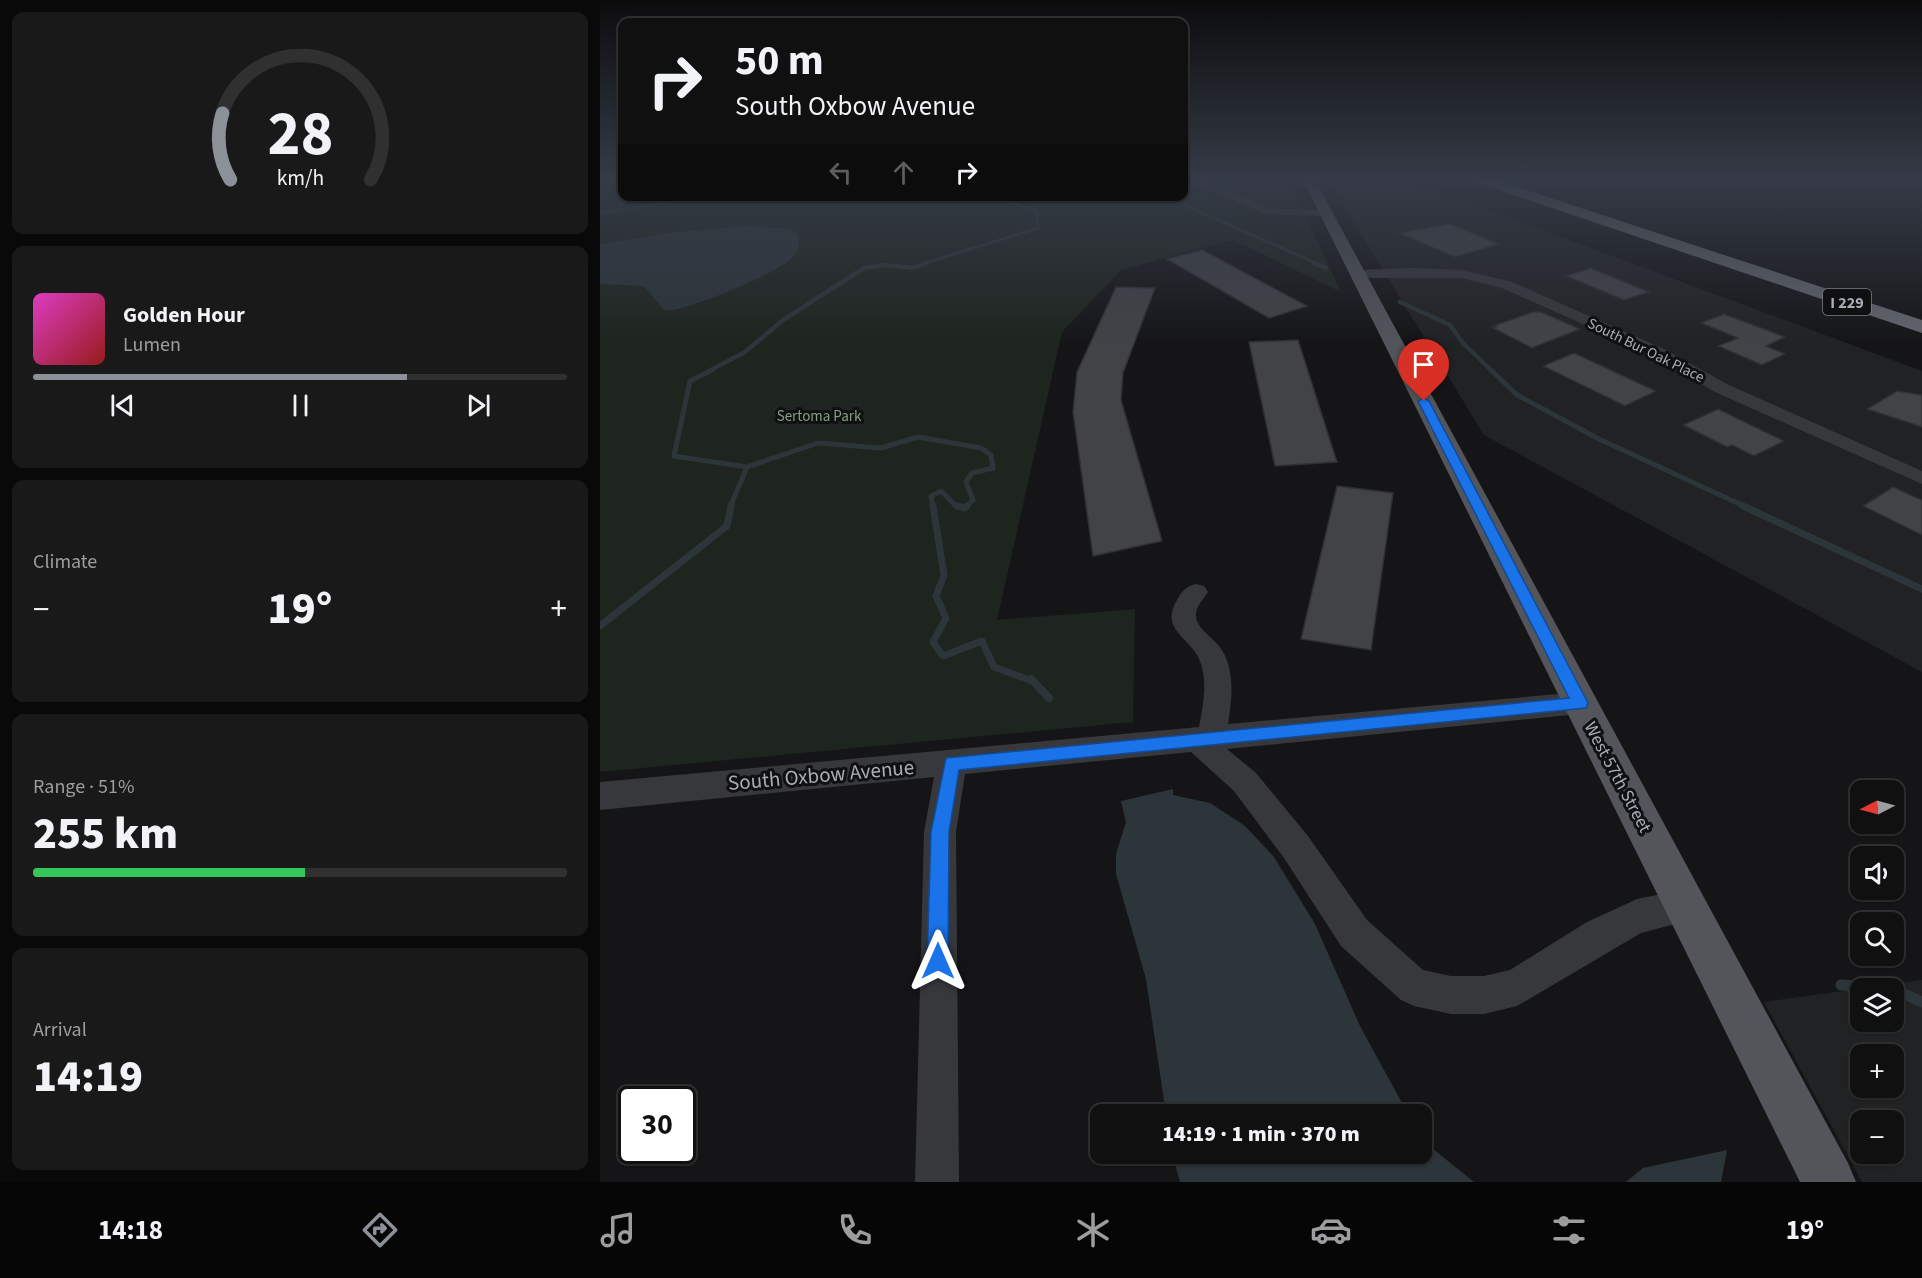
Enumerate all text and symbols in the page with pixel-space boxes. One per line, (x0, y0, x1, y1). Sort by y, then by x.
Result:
text: 50 m (735, 31, 824, 91)
icon: right (636, 42, 714, 120)
text: South Oxbow Avenue (735, 87, 975, 126)
text: 28 (267, 90, 333, 179)
icon: left (824, 156, 857, 189)
icon: ahead (887, 156, 920, 189)
icon: right (950, 156, 983, 189)
text: km/h (276, 163, 324, 194)
road number: I 229 (1823, 289, 1871, 315)
text: Golden Hour (123, 299, 245, 331)
street label: South Bur Oak Place (1584, 313, 1708, 388)
text: Lumen (123, 331, 181, 359)
pin (1398, 339, 1449, 401)
icon: arrive (1407, 348, 1440, 381)
icon: previous (106, 389, 139, 422)
icon: pause (284, 389, 317, 422)
icon: next (462, 389, 495, 422)
park label: Sertoma Park (777, 406, 862, 427)
text: Climate (33, 548, 97, 576)
text: 19° (268, 577, 332, 641)
text: − (33, 586, 49, 633)
text: + (551, 586, 567, 633)
street label: West 57th Street (1578, 717, 1657, 837)
street label: South Oxbow Avenue (727, 752, 915, 798)
text: Range · 51% (33, 773, 134, 801)
north arrow (1850, 780, 1904, 834)
map controls (1850, 780, 1904, 1164)
text: 255 km (33, 802, 178, 866)
button: sound (1850, 846, 1904, 900)
button: search (1850, 912, 1904, 966)
position arrow (906, 929, 970, 993)
button: layers (1850, 978, 1904, 1032)
text: Arrival (33, 1016, 87, 1044)
button: + (1850, 1044, 1904, 1098)
text: 14:19 (33, 1045, 143, 1109)
speed limit sign: 30 (618, 1086, 696, 1164)
button: − (1850, 1110, 1904, 1164)
text: 14:19 · 1 min · 370 m (1162, 1118, 1360, 1150)
icon: directions (359, 1209, 401, 1251)
icon: music (597, 1209, 639, 1251)
icon: phone (834, 1209, 876, 1251)
icon: climate (1072, 1209, 1114, 1251)
icon: car (1310, 1209, 1352, 1251)
icon: filters (1548, 1209, 1590, 1251)
text: 14:18 (98, 1211, 163, 1250)
text: 19° (1786, 1211, 1824, 1250)

